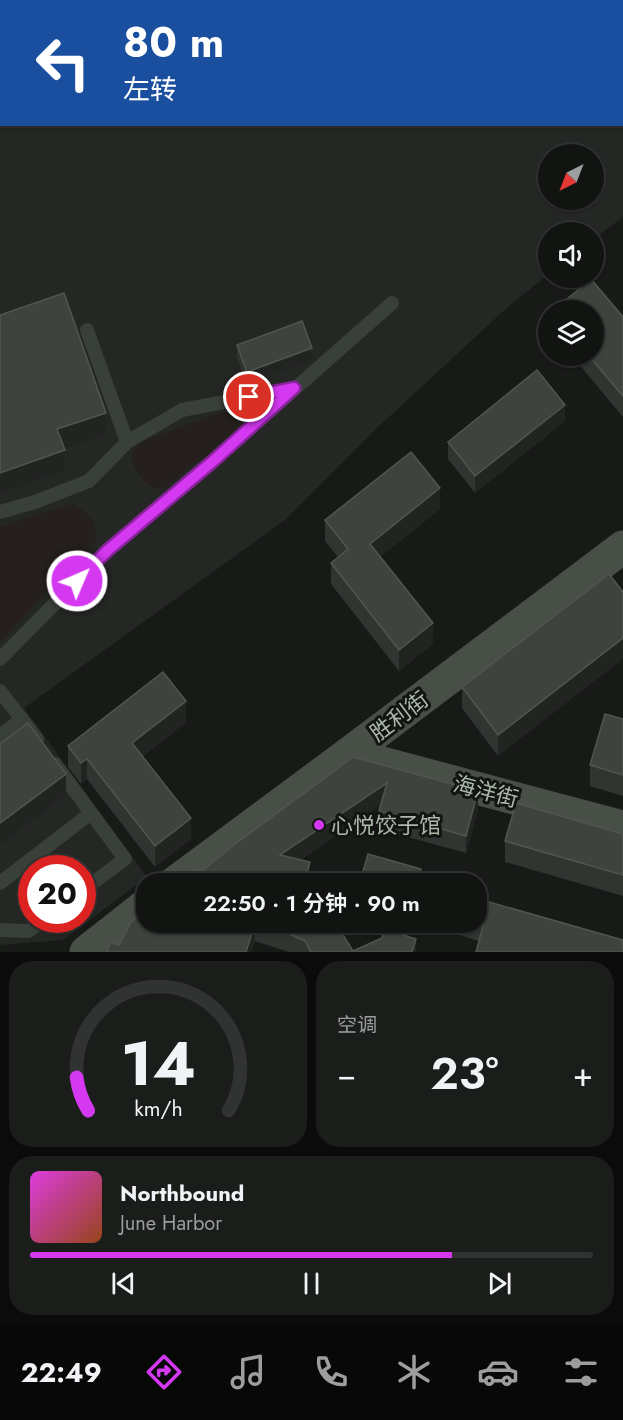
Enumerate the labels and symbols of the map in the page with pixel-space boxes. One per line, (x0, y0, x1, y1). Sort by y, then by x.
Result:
north arrow (538, 144, 604, 210)
pin (223, 371, 274, 422)
position arrow (45, 549, 109, 613)
street label: 胜利街 (363, 683, 435, 749)
street label: 海洋街 (450, 767, 522, 815)
place label: 心悦饺子馆 (331, 809, 441, 841)
marker: 心悦饺子馆 (312, 818, 326, 832)
speed limit sign: 20 (18, 855, 96, 933)

